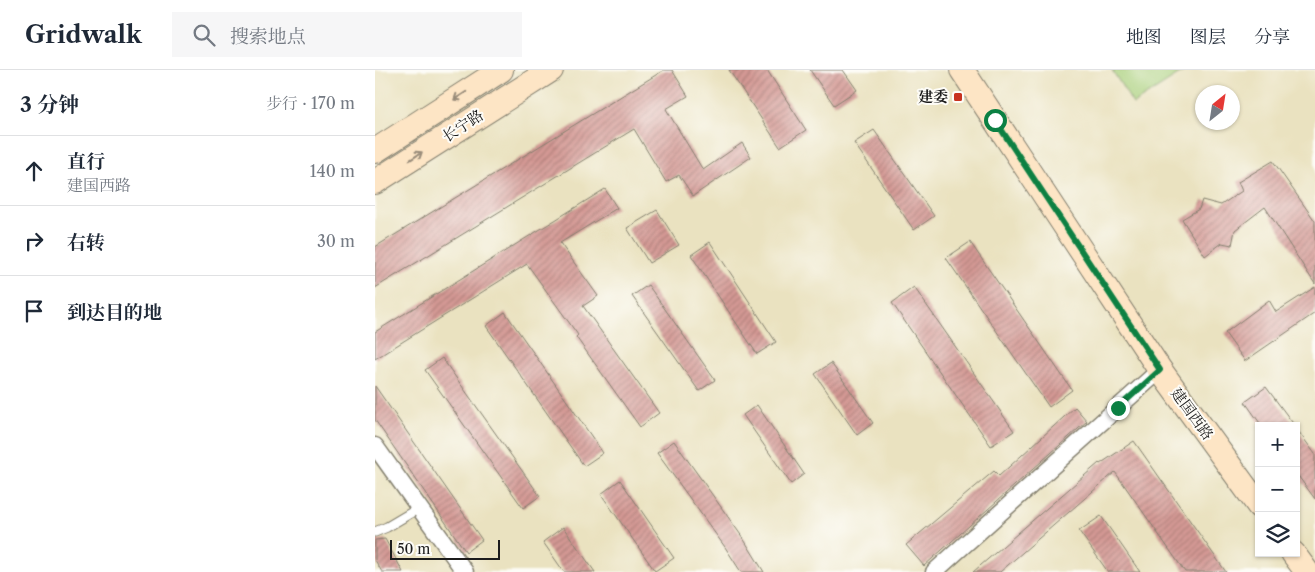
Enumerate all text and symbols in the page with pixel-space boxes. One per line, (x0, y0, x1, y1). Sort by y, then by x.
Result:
search box (172, 12, 522, 57)
text: Gridwalk (25, 20, 142, 49)
icon: search (190, 21, 218, 49)
text: 搜索地点 (230, 25, 306, 48)
text: 地图 (1126, 26, 1162, 48)
text: 图层 (1190, 26, 1226, 48)
text: 分享 (1254, 26, 1290, 48)
north arrow (1195, 85, 1240, 130)
place label: 建委 (918, 87, 948, 106)
marker: 建委 (952, 91, 964, 103)
text: 3 分钟 (20, 92, 79, 117)
one-way arrow (454, 92, 468, 102)
text: 步行 · 170 m (266, 93, 355, 113)
street label: 长宁路 (439, 105, 487, 146)
route start (984, 109, 1007, 132)
text: 直行 (67, 150, 105, 173)
one-way arrow (409, 150, 423, 161)
icon: ahead (20, 157, 48, 185)
text: 140 m (310, 161, 355, 181)
text: 建国西路 (67, 175, 131, 195)
icon: right (20, 227, 48, 255)
text: 右转 (67, 231, 105, 254)
text: 30 m (317, 231, 355, 251)
icon: arrive (20, 297, 48, 325)
text: 到达目的地 (67, 301, 162, 324)
street label: 建国西路 (1167, 384, 1218, 444)
route end (1107, 397, 1130, 420)
map controls (1255, 422, 1300, 557)
button: + (1255, 422, 1300, 467)
button: − (1255, 467, 1300, 512)
button: layers (1255, 512, 1300, 557)
scale bar (390, 537, 500, 560)
text: 50 m (397, 540, 430, 558)

